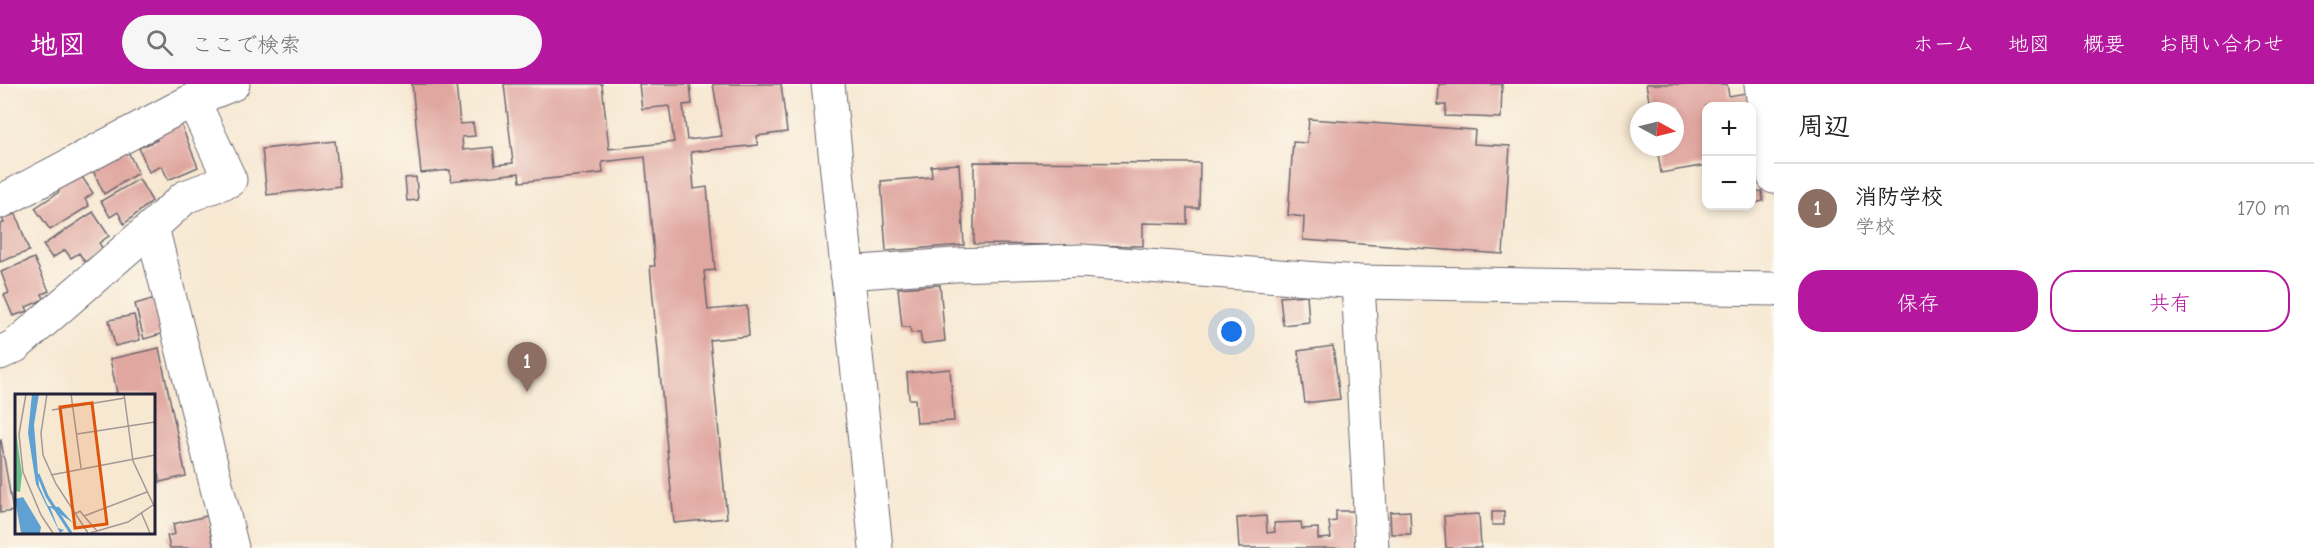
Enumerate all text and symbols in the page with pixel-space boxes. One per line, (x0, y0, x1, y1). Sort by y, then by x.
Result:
search box (122, 15, 542, 69)
icon: search (143, 26, 176, 59)
text: 地図 (30, 29, 86, 61)
text: ここで検索 (191, 32, 301, 58)
text: ホーム (1913, 32, 1975, 56)
text: 地図 (2008, 32, 2050, 56)
text: 概要 (2083, 32, 2125, 56)
text: お問い合わせ (2158, 32, 2284, 56)
north arrow (1630, 102, 1684, 156)
map controls (1702, 102, 1756, 210)
button: + (1702, 102, 1756, 156)
text: 周辺 (1798, 112, 1850, 142)
button: − (1702, 156, 1756, 210)
text: 消防学校 (1855, 184, 1943, 210)
text: 1 (1814, 197, 1821, 220)
text: 170 m (2237, 197, 2290, 220)
text: 学校 (1855, 215, 1895, 238)
button: 保存 (1798, 270, 2038, 332)
button: 共有 (2050, 270, 2290, 332)
your location (1217, 317, 1246, 346)
pin: 1 (508, 342, 546, 392)
inset map (15, 394, 154, 533)

